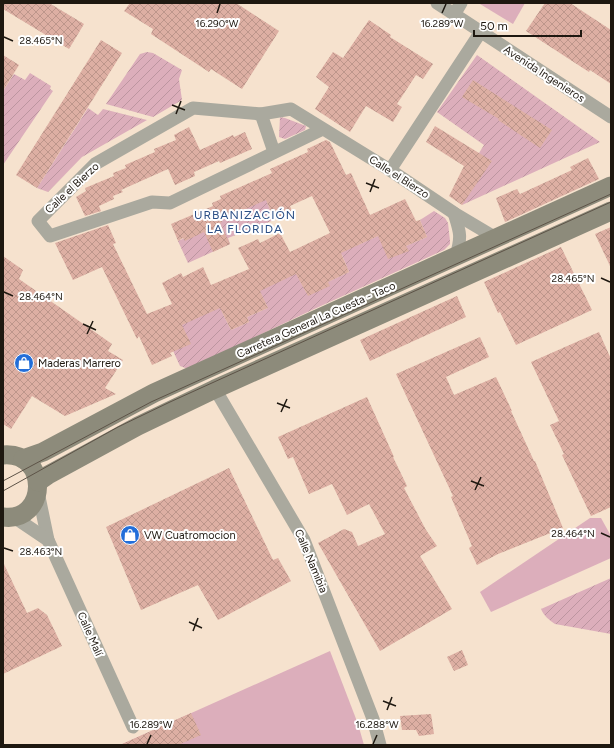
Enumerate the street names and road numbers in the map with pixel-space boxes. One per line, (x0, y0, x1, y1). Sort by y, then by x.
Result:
street label: Avenida Ingenieros (501, 43, 587, 105)
street label: Calle el Bierzo (367, 153, 431, 201)
street label: Calle el Bierzo (42, 160, 102, 216)
street label: Carretera General La Cuesta - Taco (235, 279, 397, 361)
street label: Calle Namibia (292, 527, 330, 595)
street label: Calle Malí (75, 610, 106, 659)

